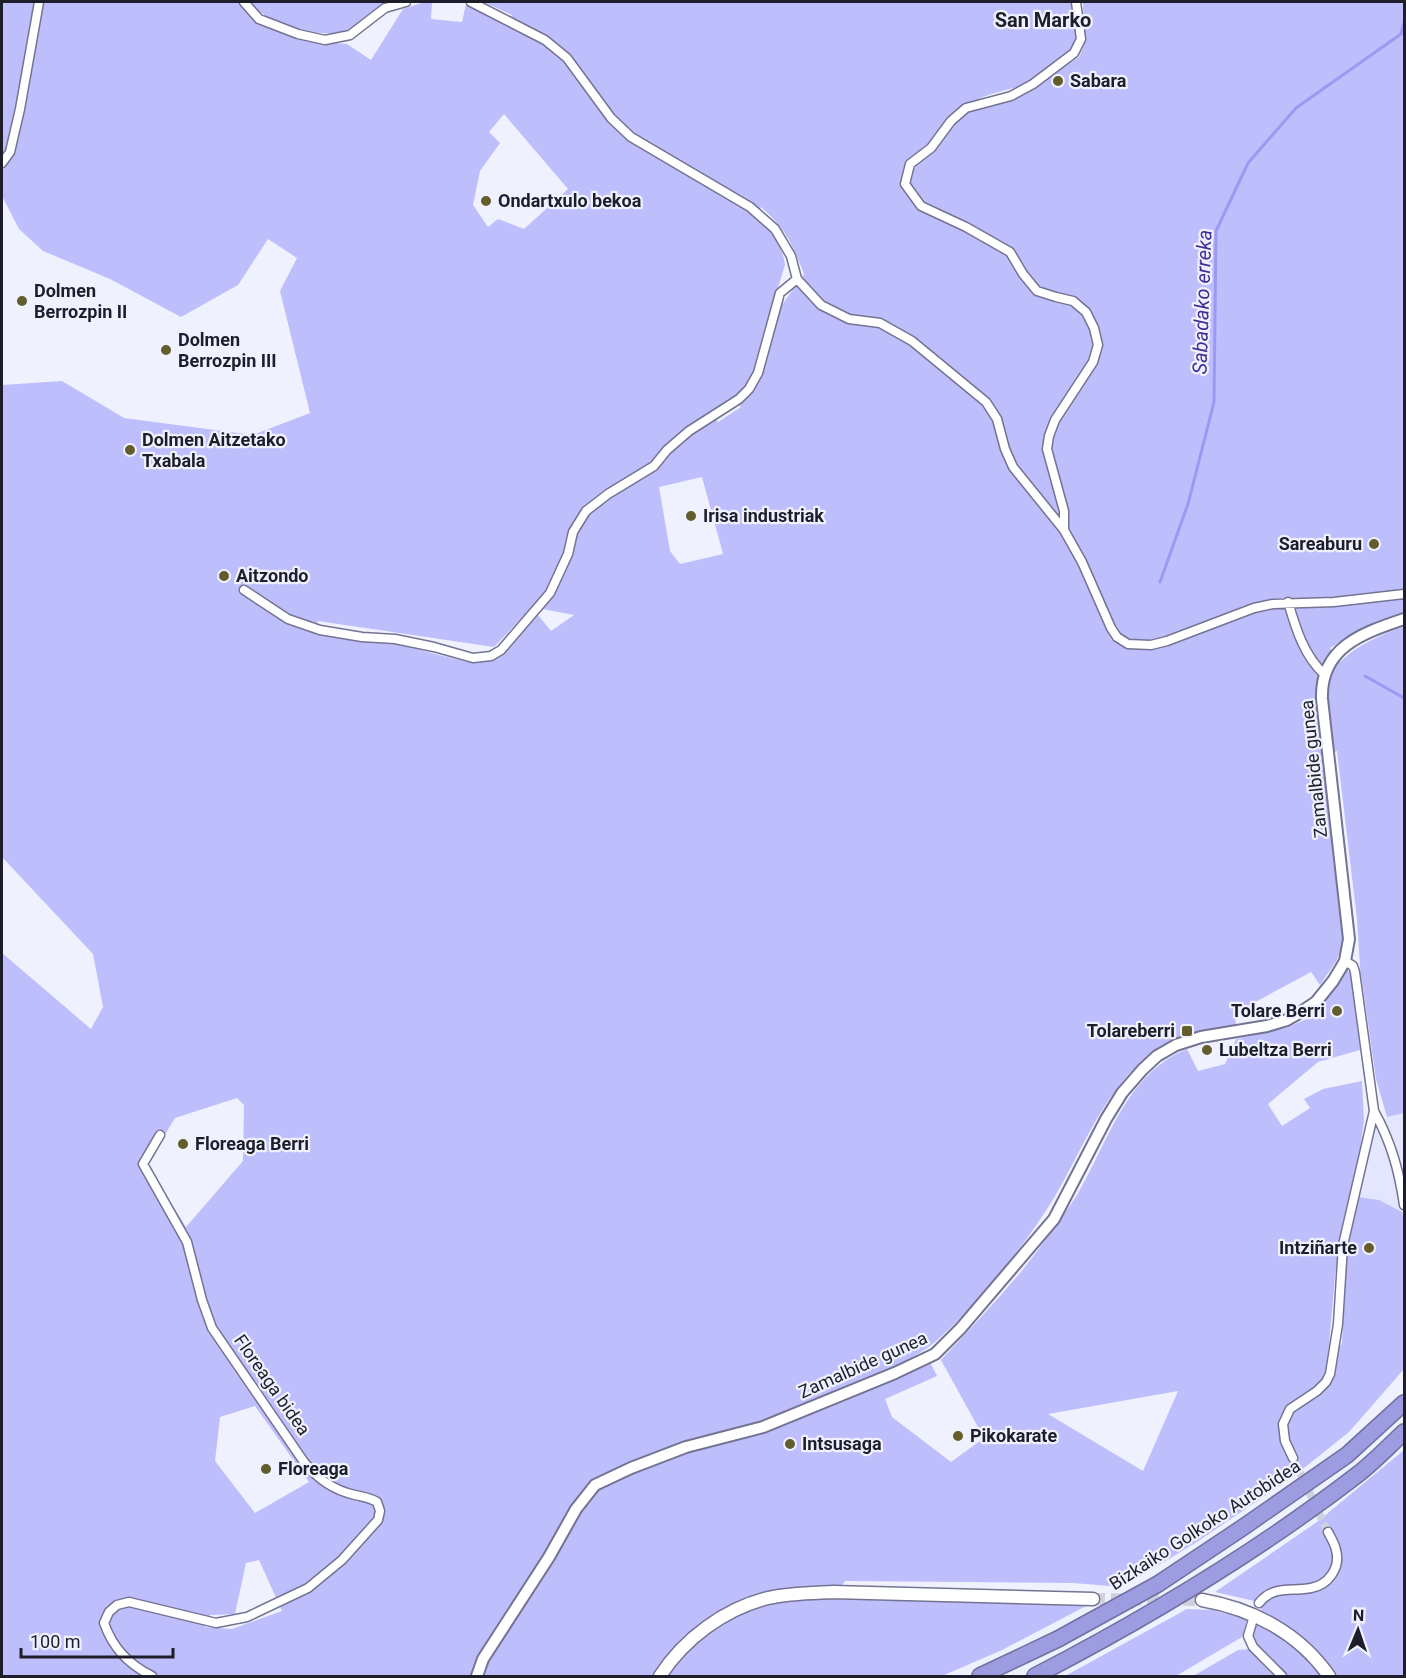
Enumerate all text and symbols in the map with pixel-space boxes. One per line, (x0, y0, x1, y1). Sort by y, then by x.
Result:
district label: San Marko (995, 8, 1091, 32)
place label: Sabara (1070, 70, 1127, 91)
marker: Sabara (1051, 74, 1065, 88)
place label: Ondartxulo bekoa (498, 190, 642, 211)
marker: Ondartxulo bekoa (479, 194, 493, 208)
water label: Sabadako erreka (1187, 229, 1217, 375)
place label: Dolmen Berrozpin II (34, 280, 127, 322)
marker: Dolmen Berrozpin II (15, 294, 29, 308)
place label: Dolmen Berrozpin III (178, 329, 277, 371)
marker: Dolmen Berrozpin III (159, 343, 173, 357)
place label: Dolmen Aitzetako Txabala (142, 429, 286, 471)
marker: Dolmen Aitzetako Txabala (123, 443, 137, 457)
place label: Irisa industriak (703, 505, 824, 526)
marker: Irisa industriak (684, 509, 698, 523)
place label: Sareaburu (1279, 533, 1362, 554)
marker: Sareaburu (1367, 537, 1381, 551)
place label: Aitzondo (236, 565, 309, 586)
marker: Aitzondo (217, 569, 231, 583)
street label: Zamalbide gunea (1296, 699, 1331, 839)
place label: Tolare Berri (1231, 1000, 1325, 1021)
marker: Tolare Berri (1330, 1004, 1344, 1018)
place label: Tolareberri (1087, 1020, 1175, 1041)
marker: Tolareberri (1180, 1024, 1194, 1038)
place label: Lubeltza Berri (1219, 1039, 1332, 1060)
marker: Lubeltza Berri (1200, 1043, 1214, 1057)
place label: Floreaga Berri (195, 1133, 309, 1154)
marker: Floreaga Berri (176, 1137, 190, 1151)
place label: Intziñarte (1279, 1237, 1357, 1258)
marker: Intziñarte (1362, 1241, 1376, 1255)
street label: Zamalbide gunea (795, 1327, 930, 1402)
street label: Floreaga bidea (230, 1330, 315, 1439)
place label: Pikokarate (970, 1425, 1057, 1446)
marker: Pikokarate (951, 1429, 965, 1443)
place label: Intsusaga (802, 1433, 882, 1454)
marker: Intsusaga (783, 1437, 797, 1451)
street label: Bizkaiko Golkoko Autobidea (1105, 1455, 1304, 1594)
place label: Floreaga (278, 1458, 349, 1479)
marker: Floreaga (259, 1462, 273, 1476)
north arrow (1328, 1600, 1388, 1660)
text: N (1353, 1606, 1364, 1625)
scale bar (21, 1621, 172, 1659)
text: 100 m (30, 1631, 81, 1652)

